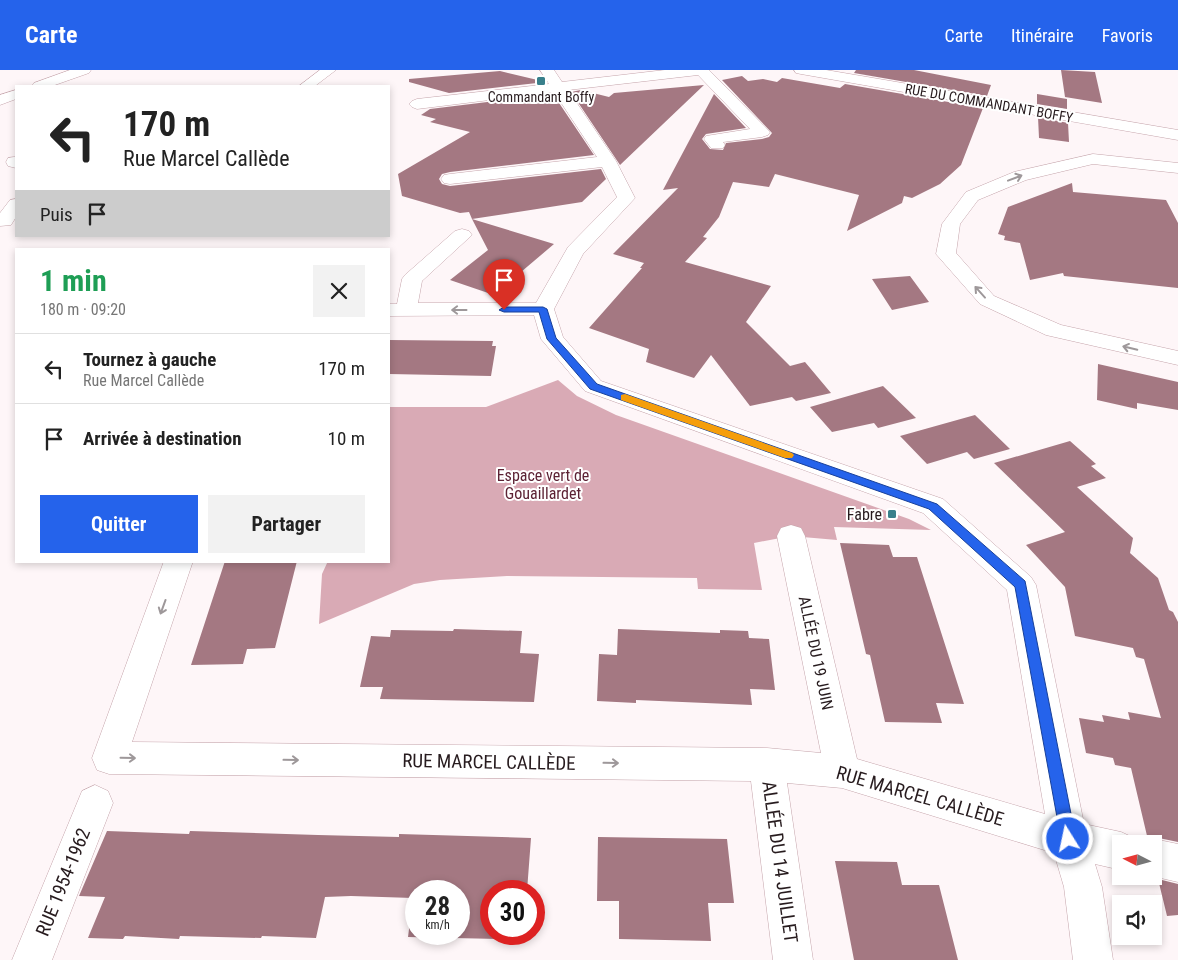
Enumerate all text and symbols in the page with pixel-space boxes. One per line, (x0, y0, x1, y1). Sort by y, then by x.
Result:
text: Carte (25, 21, 77, 49)
text: Carte (944, 25, 983, 46)
text: Itinéraire (1011, 25, 1074, 46)
text: Favoris (1102, 25, 1153, 46)
marker: Commandant Boffy (535, 75, 547, 87)
street label: RUE DU COMMANDANT BOFFY (904, 80, 1075, 126)
place label: Commandant Boffy (488, 89, 595, 105)
text: 170 m (123, 104, 210, 145)
icon: left (40, 105, 105, 170)
text: Rue Marcel Callède (123, 146, 290, 171)
one-way arrow (1007, 173, 1023, 182)
icon: arrive (83, 200, 111, 228)
text: Puis (40, 203, 73, 226)
pin (483, 259, 525, 310)
text: 1 min (40, 263, 107, 298)
button: close (313, 265, 365, 317)
icon: arrive (490, 266, 518, 294)
one-way arrow (974, 285, 986, 298)
text: 180 m · 09:20 (40, 300, 126, 319)
one-way arrow (451, 305, 468, 315)
one-way arrow (1123, 343, 1139, 352)
text: Tournez à gauche (83, 348, 216, 371)
icon: left (40, 355, 68, 383)
text: 170 m (318, 357, 365, 380)
text: Rue Marcel Callède (83, 371, 204, 390)
icon: arrive (40, 425, 68, 453)
text: Arrivée à destination (83, 427, 242, 450)
text: 10 m (328, 427, 365, 450)
park label: Espace vert de Gouaillardet (497, 466, 589, 503)
button: Quitter (40, 495, 198, 553)
button: Partager (208, 495, 365, 553)
place label: Fabre (847, 505, 882, 524)
marker: Fabre (886, 508, 898, 520)
street label: ALLÉE DU 19 JUIN (795, 594, 837, 712)
one-way arrow (158, 599, 167, 614)
street label: RUE MARCEL CALLÈDE (402, 749, 576, 775)
one-way arrow (120, 753, 136, 763)
one-way arrow (282, 755, 299, 765)
one-way arrow (602, 758, 619, 768)
street label: RUE MARCEL CALLÈDE (834, 761, 1006, 831)
street label: ALLÉE DU 14 JUILLET (757, 779, 803, 945)
position arrow (1041, 812, 1093, 864)
street label: RUE 1954-1962 (31, 825, 95, 939)
north arrow (1112, 835, 1162, 885)
map controls (1112, 835, 1162, 945)
speed limit sign: 30 (480, 880, 545, 945)
text: 28 (425, 892, 450, 921)
button: sound (1112, 895, 1162, 945)
text: km/h (425, 918, 450, 932)

